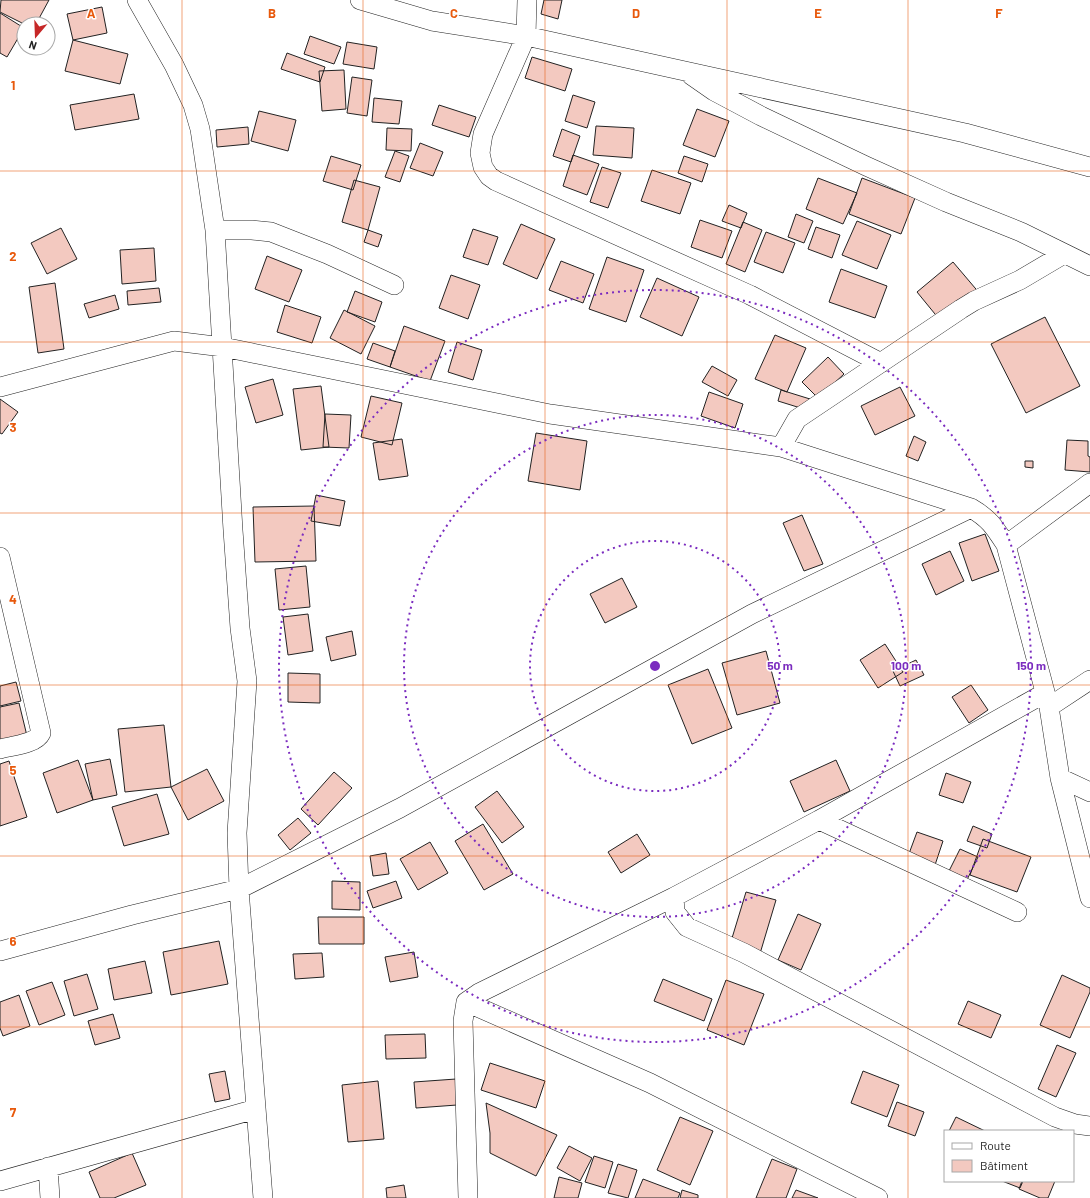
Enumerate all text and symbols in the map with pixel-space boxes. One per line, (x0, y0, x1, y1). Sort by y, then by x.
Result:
text: A (87, 5, 96, 21)
text: B (268, 5, 276, 21)
text: C (450, 5, 458, 21)
text: D (632, 5, 640, 21)
text: E (814, 5, 822, 21)
text: F (995, 5, 1003, 21)
north arrow (16, 16, 56, 56)
text: N (27, 39, 38, 53)
text: 1 (11, 77, 15, 93)
text: 2 (9, 248, 17, 264)
text: 3 (9, 419, 17, 435)
text: 4 (9, 591, 17, 607)
text: 50 m (767, 658, 793, 672)
text: 100 m (891, 658, 921, 672)
text: 150 m (1016, 658, 1046, 672)
centre of rings (648, 659, 662, 673)
text: 5 (9, 762, 17, 778)
text: 6 (10, 933, 17, 949)
text: 7 (10, 1104, 17, 1120)
legend (944, 1130, 1074, 1182)
text: Route (980, 1138, 1011, 1152)
text: Bâtiment (980, 1158, 1028, 1172)

